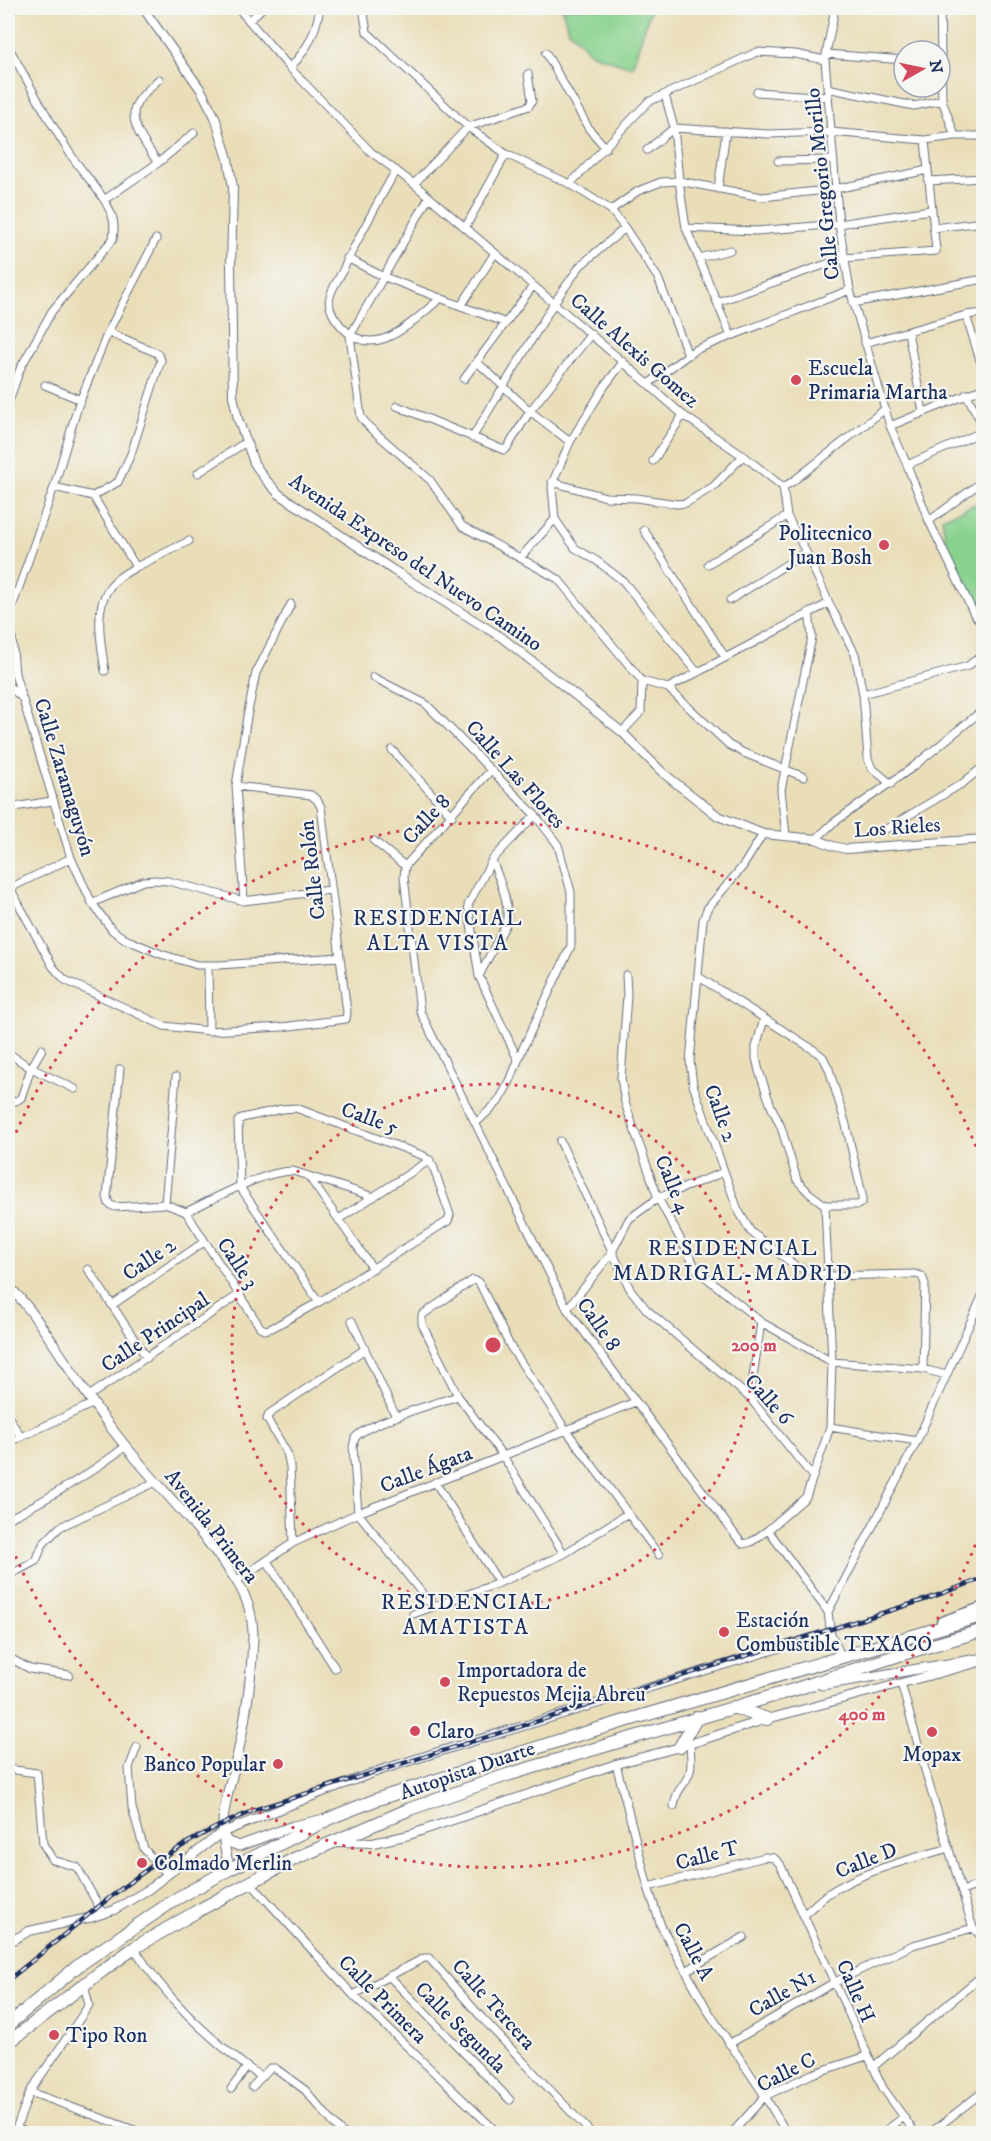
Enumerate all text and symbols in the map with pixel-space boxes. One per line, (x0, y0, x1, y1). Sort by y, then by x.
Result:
north arrow (892, 39, 952, 99)
text: N (925, 59, 947, 75)
street label: Calle Gregorio Morillo (800, 86, 846, 281)
street label: Calle Alexis Gomez (564, 288, 704, 414)
place label: Escuela Primaria Martha (808, 356, 947, 406)
marker: Escuela Primaria Martha (789, 373, 803, 387)
street label: Avenida Expreso del Nuevo Camino (284, 468, 547, 657)
place label: Politecnico Juan Bosh (778, 521, 872, 571)
marker: Politecnico Juan Bosh (877, 538, 891, 552)
street label: Calle Zaramaguyón (28, 695, 100, 859)
street label: Calle Las Flores (460, 715, 571, 834)
street label: Calle 8 (397, 789, 456, 850)
street label: Los Rieles (853, 812, 941, 844)
street label: Calle Rolón (294, 819, 332, 921)
district label: RESIDENCIAL ALTA VISTA (353, 905, 523, 957)
street label: Calle 2 (698, 1081, 743, 1146)
street label: Calle 5 (337, 1097, 402, 1141)
street label: Calle 4 (648, 1151, 696, 1218)
street label: Calle 2 (118, 1232, 182, 1287)
street label: Calle 3 (211, 1233, 264, 1294)
district label: RESIDENCIAL MADRIGAL-MADRID (613, 1235, 853, 1287)
street label: Calle Principal (96, 1287, 215, 1379)
street label: Calle 8 (571, 1293, 626, 1356)
centre of rings (483, 1335, 503, 1355)
text: 200 m (731, 1335, 777, 1357)
street label: Calle 6 (739, 1369, 799, 1431)
street label: Calle Ágata (376, 1439, 476, 1499)
street label: Avenida Primera (159, 1464, 264, 1589)
district label: RESIDENCIAL AMATISTA (381, 1589, 551, 1641)
place label: Estación Combustible TEXACO (736, 1608, 932, 1658)
marker: Estación Combustible TEXACO (717, 1625, 731, 1639)
place label: Importadora de Repuestos Mejia Abreu (457, 1658, 646, 1708)
marker: Importadora de Repuestos Mejia Abreu (438, 1675, 452, 1689)
text: 400 m (837, 1704, 886, 1726)
place label: Claro (427, 1719, 474, 1745)
marker: Claro (408, 1724, 422, 1738)
marker: Mopax (925, 1725, 939, 1739)
street label: Autopista Duarte (396, 1736, 539, 1806)
place label: Mopax (903, 1742, 961, 1768)
place label: Banco Popular (143, 1752, 266, 1778)
marker: Banco Popular (271, 1757, 285, 1771)
street label: Calle T (673, 1835, 742, 1877)
street label: Calle D (832, 1837, 901, 1885)
place label: Colmado Merlin (154, 1851, 292, 1877)
marker: Colmado Merlin (135, 1856, 149, 1870)
street label: Calle A (667, 1918, 719, 1985)
street label: Calle Primera (332, 1950, 432, 2050)
street label: Calle Tercera (446, 1954, 541, 2056)
street label: Calle H (830, 1956, 880, 2027)
street label: Calle N1 (744, 1964, 821, 2024)
street label: Calle Segunda (409, 1976, 512, 2079)
place label: Tipo Ron (66, 2023, 148, 2049)
marker: Tipo Ron (47, 2028, 61, 2042)
street label: Calle C (753, 2047, 820, 2099)

